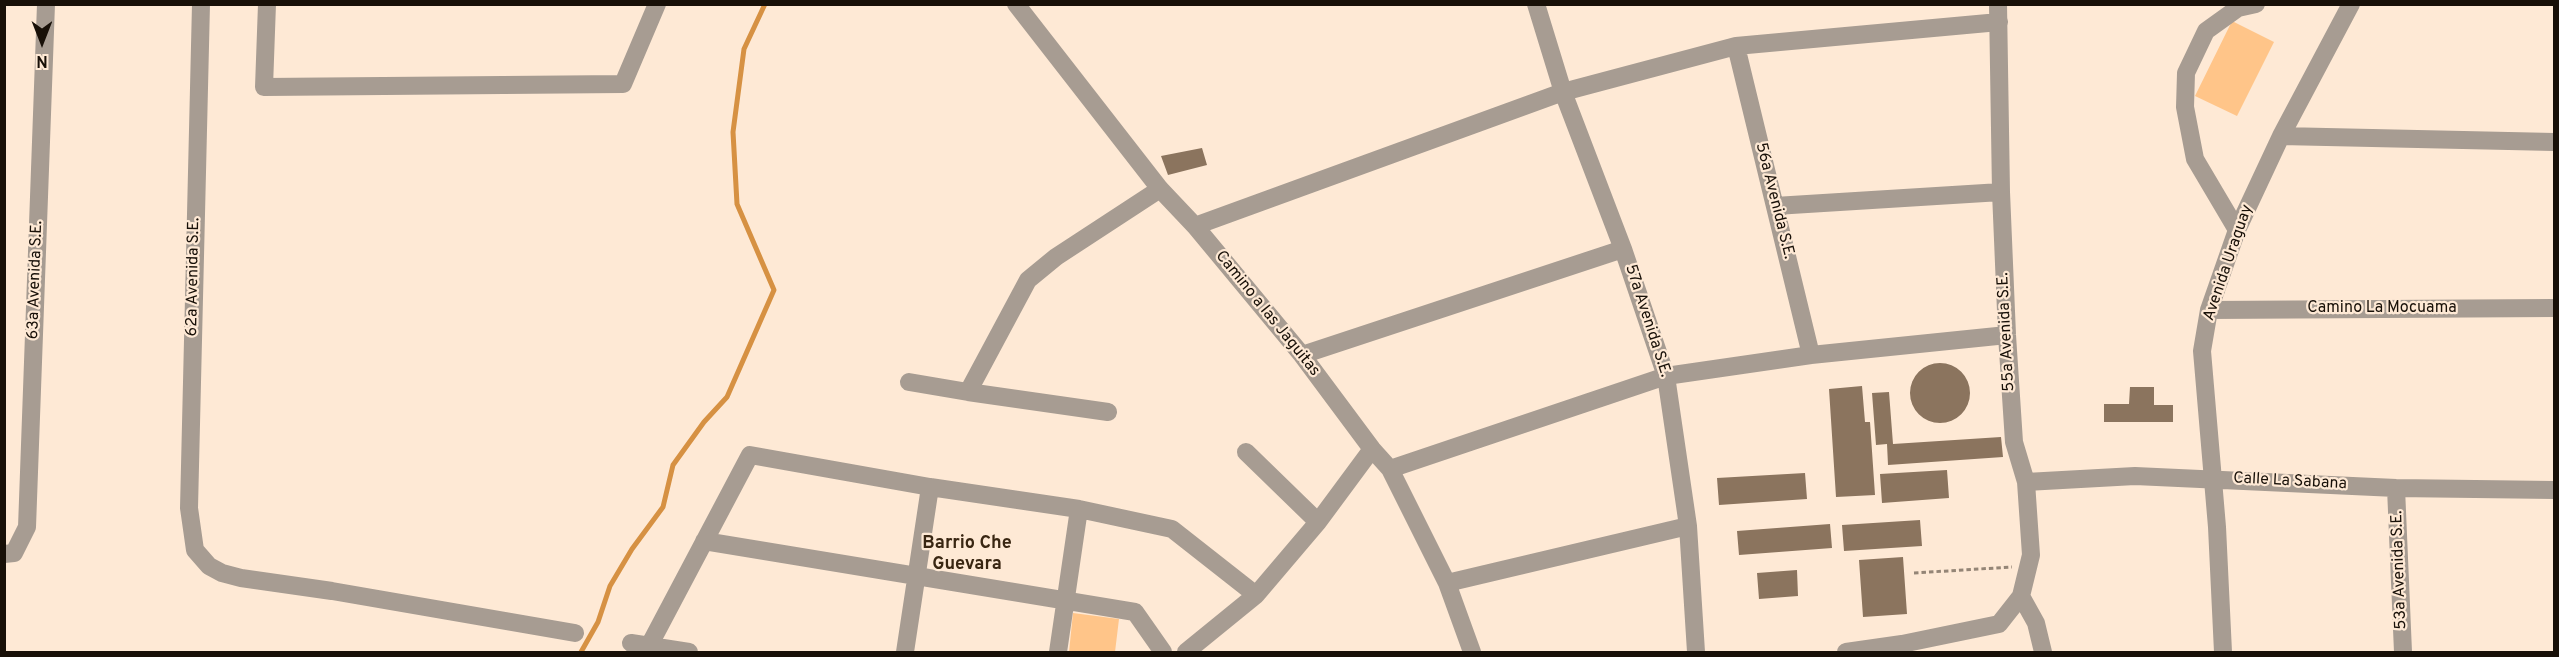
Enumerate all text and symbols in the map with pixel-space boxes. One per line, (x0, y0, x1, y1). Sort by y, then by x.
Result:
north arrow (12, 12, 72, 72)
text: N (36, 50, 48, 70)
street label: 56a Avenida S.E. (1750, 141, 1798, 261)
street label: Avenida Uraguay (2200, 202, 2258, 324)
street label: 62a Avenida S.E. (183, 217, 205, 337)
street label: 63a Avenida S.E. (24, 220, 48, 340)
street label: Camino a las Jaguitas (1210, 247, 1324, 381)
street label: 57a Avenida S.E. (1620, 262, 1674, 380)
street label: 55a Avenida S.E. (1994, 272, 2020, 392)
street label: Camino La Mocuama (2307, 299, 2457, 319)
street label: Calle La Sabana (2233, 469, 2347, 495)
street label: 53a Avenida S.E. (2388, 510, 2412, 630)
district label: Barrio Che Guevara (922, 533, 1012, 576)

